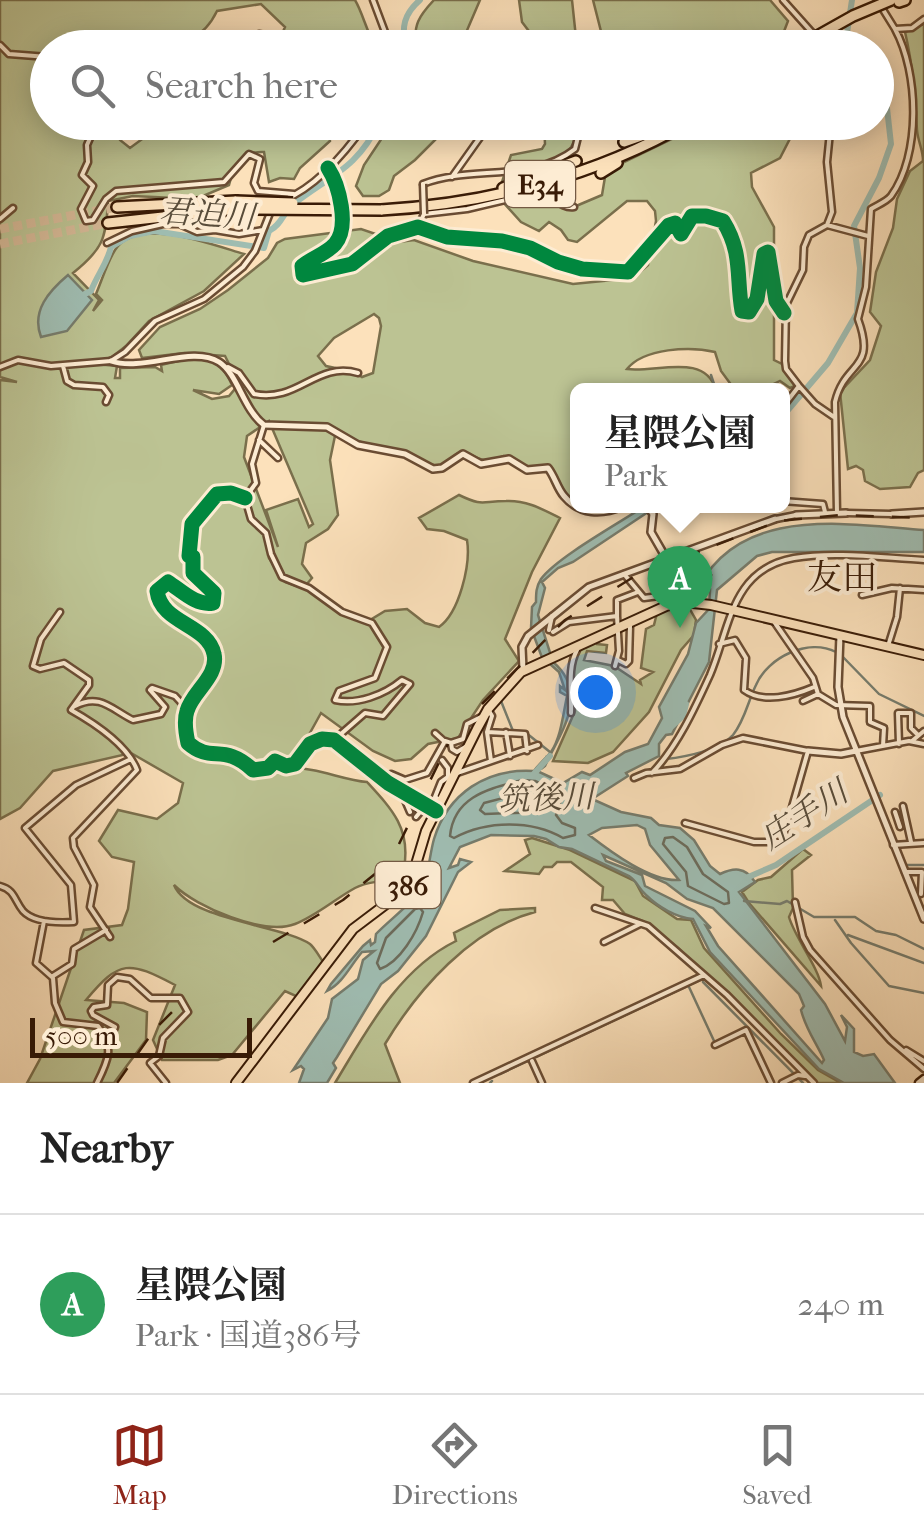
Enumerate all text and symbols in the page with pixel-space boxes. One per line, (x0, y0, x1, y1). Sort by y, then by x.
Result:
search box (30, 30, 894, 140)
icon: search (65, 58, 120, 113)
text: Search here (145, 63, 338, 108)
road number: E34 (505, 161, 575, 207)
water label: 君迫川 (158, 192, 259, 236)
popup (570, 383, 790, 513)
text: 星隈公園 (604, 411, 756, 456)
text: Park (604, 457, 668, 494)
pin: A (648, 546, 712, 628)
district label: 友田 (807, 557, 877, 598)
your location (570, 667, 621, 718)
water label: 庄手川 (754, 772, 857, 857)
water label: 筑後川 (497, 778, 598, 818)
road number: 386 (376, 862, 440, 908)
scale bar (30, 1013, 252, 1058)
text: 500 m (45, 1019, 117, 1052)
text: Nearby (40, 1124, 172, 1173)
text: 星隈公園 (135, 1263, 287, 1308)
text: A (62, 1286, 83, 1323)
text: 240 m (798, 1286, 884, 1323)
text: Park · 国道386号 (135, 1317, 361, 1354)
tab: Map (112, 1418, 167, 1511)
tab: Directions (392, 1418, 518, 1511)
tab: Saved (742, 1418, 812, 1511)

